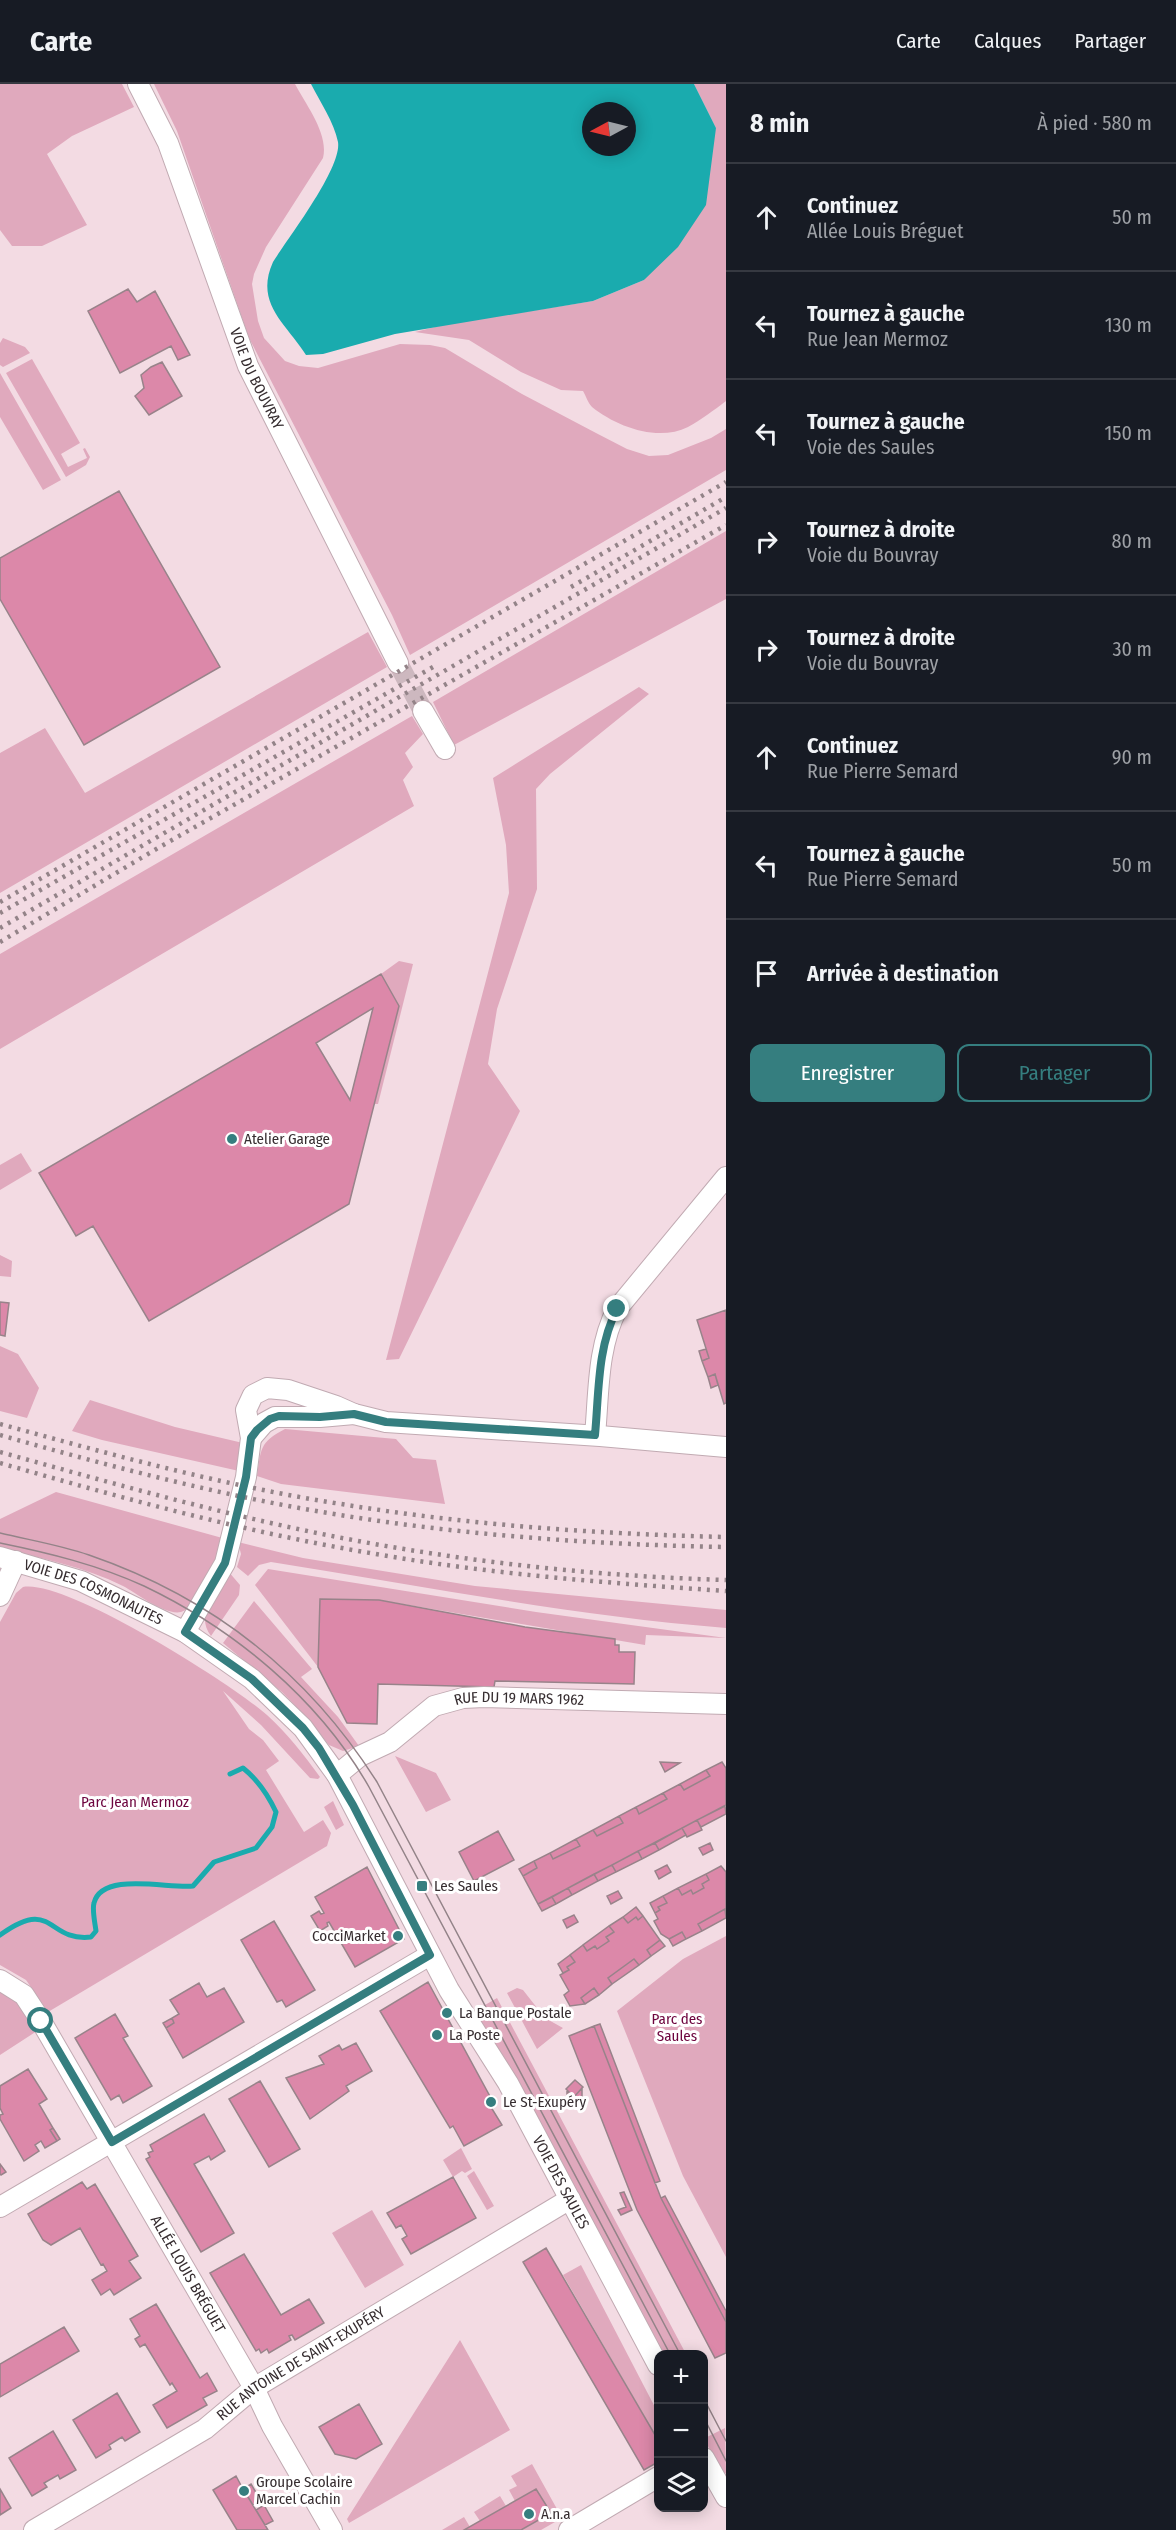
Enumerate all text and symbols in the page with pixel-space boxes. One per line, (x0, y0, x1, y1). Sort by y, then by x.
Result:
text: Carte (30, 25, 92, 58)
text: Carte (896, 28, 941, 54)
text: Calques (974, 28, 1041, 54)
text: Partager (1074, 28, 1146, 54)
north arrow (582, 102, 636, 156)
text: 8 min (750, 108, 809, 139)
text: À pied · 580 m (1037, 111, 1152, 135)
text: Continuez (807, 192, 898, 219)
icon: ahead (750, 201, 783, 234)
text: 50 m (1112, 205, 1152, 229)
text: Allée Louis Bréguet (807, 219, 963, 243)
text: Tournez à gauche (807, 300, 965, 327)
icon: left (750, 309, 783, 342)
text: 130 m (1105, 313, 1152, 337)
street label: VOIE DU BOUVRAY (226, 325, 288, 433)
text: Rue Jean Mermoz (807, 327, 948, 351)
text: Tournez à gauche (807, 408, 965, 435)
icon: left (750, 417, 783, 450)
text: 150 m (1105, 421, 1152, 445)
text: Voie des Saules (807, 435, 934, 459)
text: Tournez à droite (807, 516, 955, 543)
icon: right (750, 525, 783, 558)
text: 80 m (1112, 529, 1152, 553)
text: Voie du Bouvray (807, 543, 938, 567)
text: Tournez à droite (807, 624, 955, 651)
icon: right (750, 633, 783, 666)
text: 30 m (1112, 637, 1152, 661)
text: Voie du Bouvray (807, 651, 938, 675)
text: Continuez (807, 732, 898, 759)
icon: ahead (750, 741, 783, 774)
text: 90 m (1112, 745, 1152, 769)
text: Rue Pierre Semard (807, 759, 958, 783)
text: Tournez à gauche (807, 840, 965, 867)
icon: left (750, 849, 783, 882)
text: 50 m (1112, 853, 1152, 877)
text: Rue Pierre Semard (807, 867, 958, 891)
icon: arrive (750, 957, 783, 990)
text: Arrivée à destination (807, 960, 999, 987)
button: Enregistrer (750, 1044, 945, 1102)
button: Partager (957, 1044, 1152, 1102)
place label: Atelier Garage (244, 1130, 330, 1148)
marker: Atelier Garage (225, 1132, 239, 1146)
route end (603, 1295, 629, 1321)
street label: VOIE DES COSMONAUTES (22, 1556, 166, 1629)
street label: RUE DU 19 MARS 1962 (452, 1688, 585, 1709)
park label: Parc Jean Mermoz (81, 1793, 189, 1811)
place label: Les Saules (434, 1877, 498, 1895)
marker: Les Saules (415, 1879, 429, 1893)
place label: CocciMarket (312, 1927, 386, 1945)
marker: CocciMarket (391, 1929, 405, 1943)
place label: La Banque Postale (459, 2004, 572, 2022)
marker: La Banque Postale (440, 2006, 454, 2020)
route start (27, 2007, 53, 2033)
park label: Parc des Saules (651, 2010, 703, 2045)
place label: La Poste (449, 2026, 500, 2044)
marker: La Poste (430, 2028, 444, 2042)
place label: Le St-Exupéry (503, 2093, 587, 2111)
marker: Le St-Exupéry (484, 2095, 498, 2109)
street label: VOIE DES SAULES (529, 2133, 593, 2232)
street label: ALLÉE LOUIS BRÉGUET (147, 2212, 229, 2336)
street label: RUE ANTOINE DE SAINT-EXUPÉRY (213, 2303, 388, 2424)
map controls (654, 2350, 708, 2512)
button: + (654, 2350, 708, 2404)
button: − (654, 2404, 708, 2458)
button: layers (654, 2458, 708, 2512)
place label: Groupe Scolaire Marcel Cachin (256, 2473, 353, 2508)
marker: Groupe Scolaire Marcel Cachin (237, 2484, 251, 2498)
place label: A.n.a (541, 2505, 571, 2523)
marker: A.n.a (522, 2507, 536, 2521)

